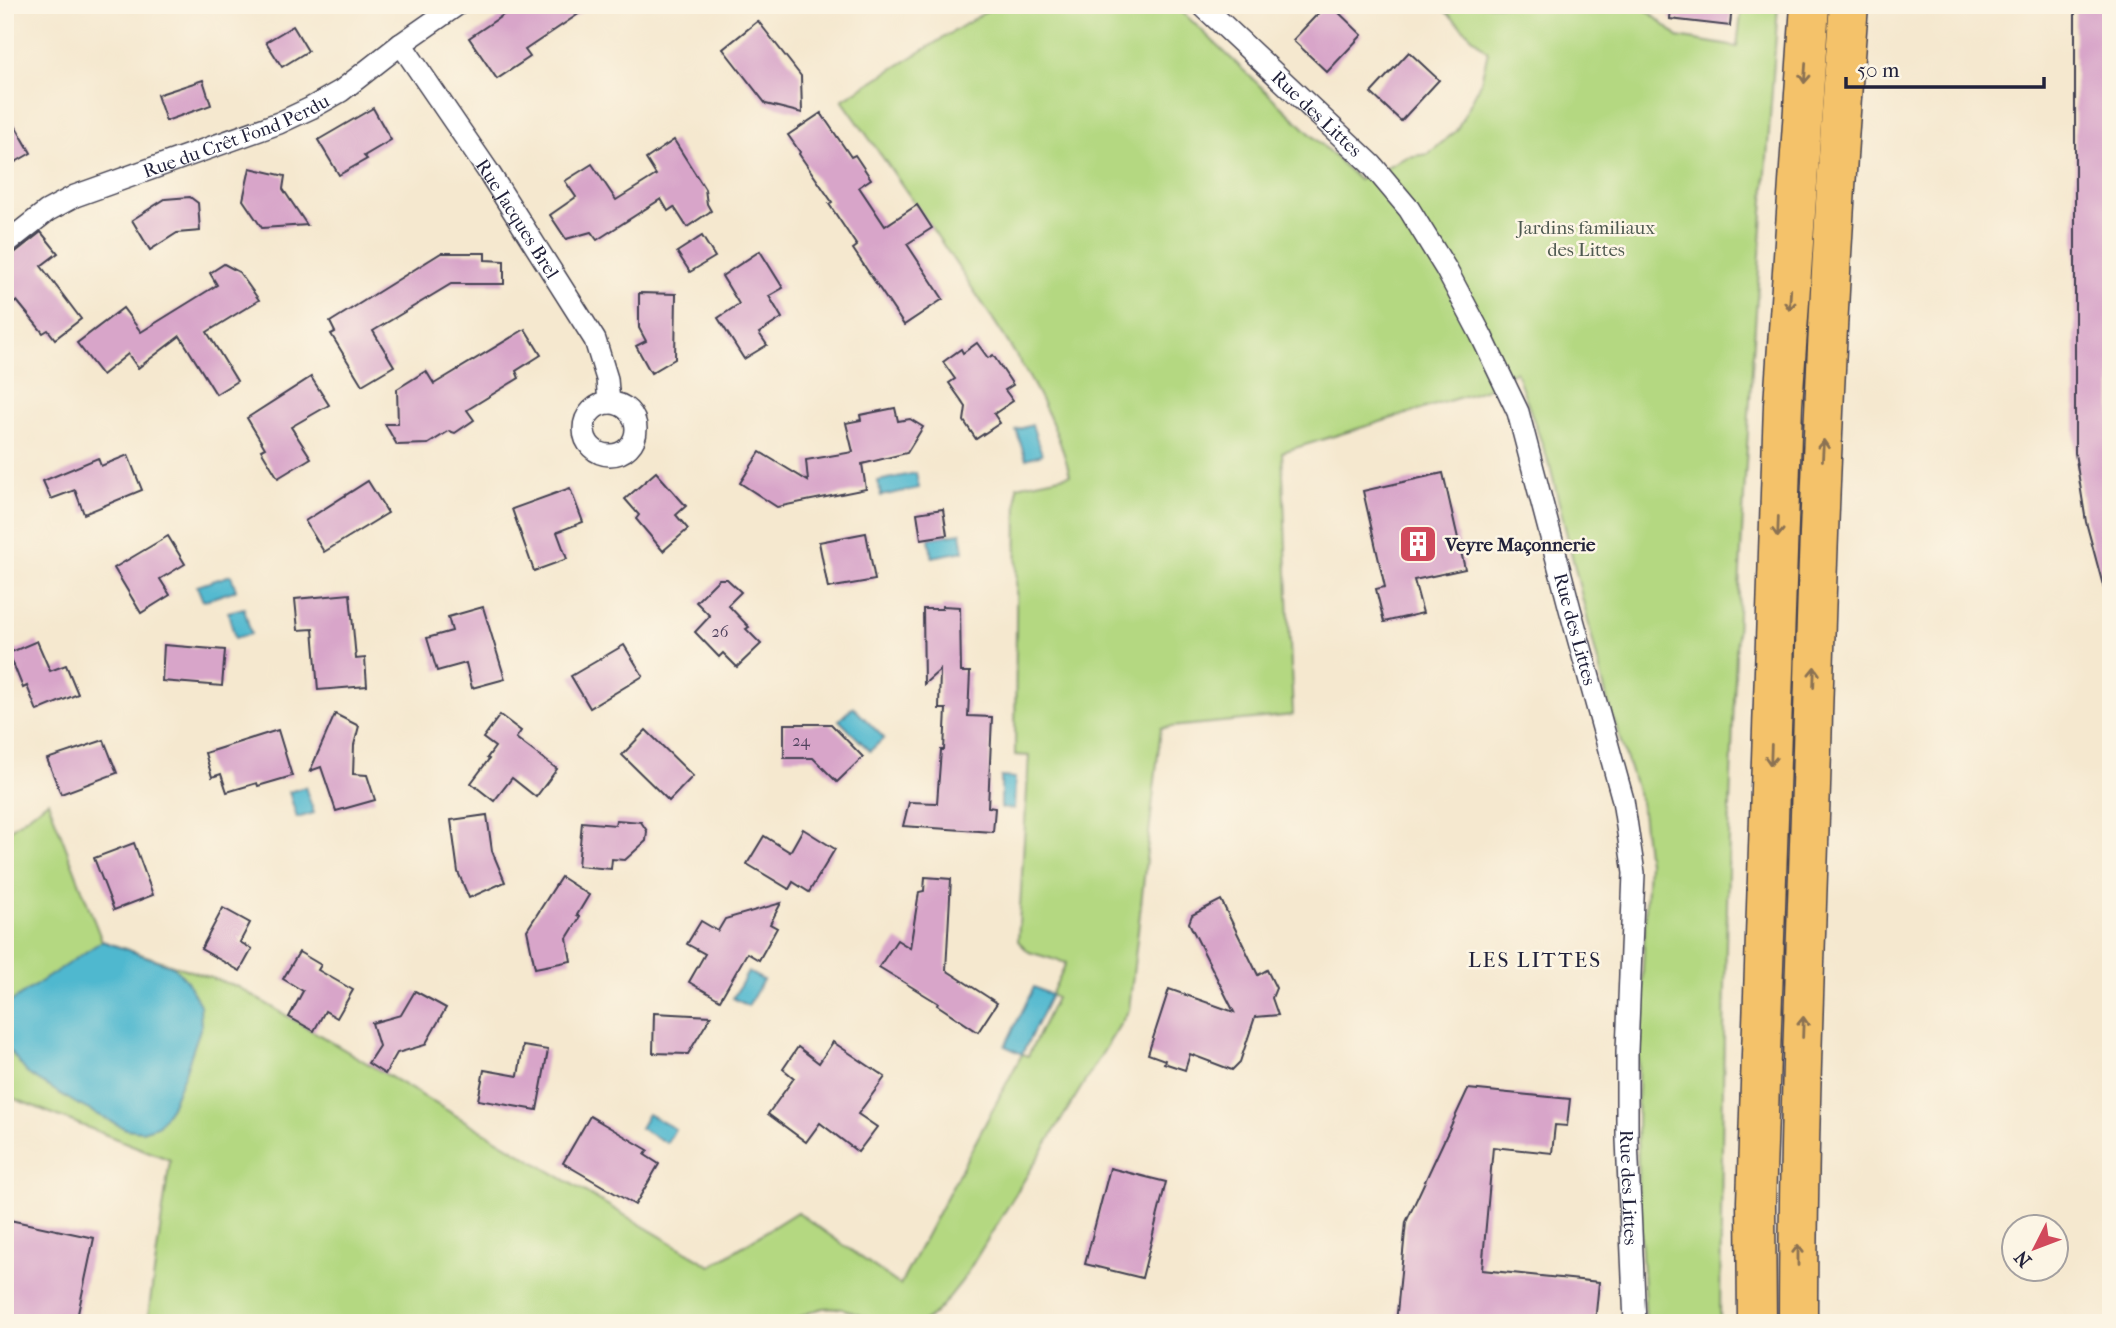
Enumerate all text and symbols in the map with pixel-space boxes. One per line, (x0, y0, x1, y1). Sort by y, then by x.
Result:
scale bar (1846, 46, 2044, 90)
text: 50 m (1857, 58, 1900, 82)
one-way arrow (1798, 62, 1811, 84)
street label: Rue des Littes (1267, 66, 1366, 162)
street label: Rue du Crêt Fond Perdu (140, 90, 334, 183)
street label: Rue Jacques Brel (471, 155, 563, 283)
park label: Jardins familiaux des Littes (1515, 217, 1655, 261)
one-way arrow (1783, 289, 1796, 311)
one-way arrow (1816, 439, 1829, 462)
one-way arrow (1772, 516, 1785, 539)
building icon: Veyre Maçonnerie (1397, 523, 1439, 565)
place label: Veyre Maçonnerie (1444, 534, 1596, 556)
street label: Rue des Littes (1549, 571, 1601, 688)
house number: 26 (712, 622, 729, 641)
one-way arrow (1807, 666, 1820, 689)
house number: 24 (792, 731, 810, 750)
one-way arrow (1764, 743, 1777, 766)
district label: LES LITTES (1468, 948, 1602, 972)
one-way arrow (1797, 1016, 1810, 1039)
street label: Rue des Littes (1615, 1130, 1642, 1246)
north arrow (2000, 1212, 2070, 1282)
one-way arrow (1791, 1243, 1805, 1266)
text: N (2010, 1246, 2036, 1271)

